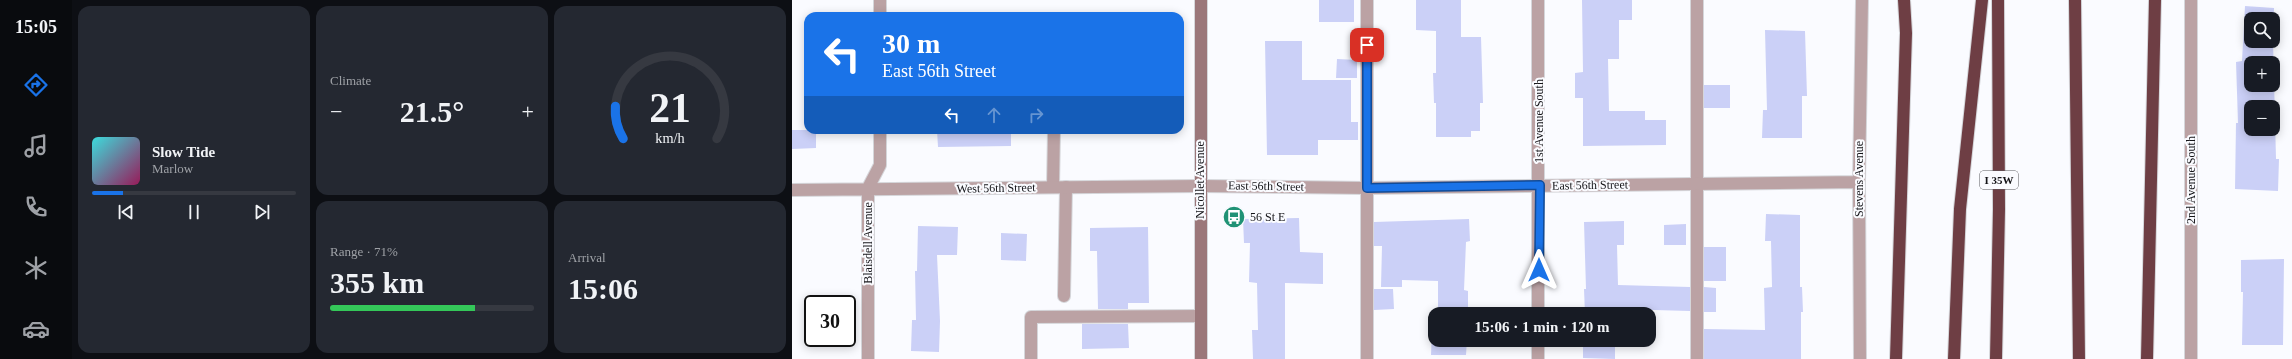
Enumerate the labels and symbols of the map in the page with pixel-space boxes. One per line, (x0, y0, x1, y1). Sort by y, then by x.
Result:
pin (1350, 28, 1384, 62)
street label: 1st Avenue South (1532, 79, 1546, 163)
street label: 2nd Avenue South (2184, 136, 2198, 224)
street label: Nicollet Avenue (1193, 141, 1207, 219)
street label: Stevens Avenue (1852, 141, 1866, 217)
road number: I 35W (1980, 171, 2018, 189)
street label: East 56th Street (1552, 177, 1629, 193)
street label: East 56th Street (1228, 178, 1305, 194)
street label: West 56th Street (956, 180, 1036, 196)
street label: Blaisdell Avenue (861, 202, 875, 284)
bus stop icon: 56 St E (1221, 204, 1247, 230)
place label: 56 St E (1250, 210, 1285, 224)
position arrow (1518, 249, 1560, 291)
speed limit sign: 30 (804, 295, 856, 347)

